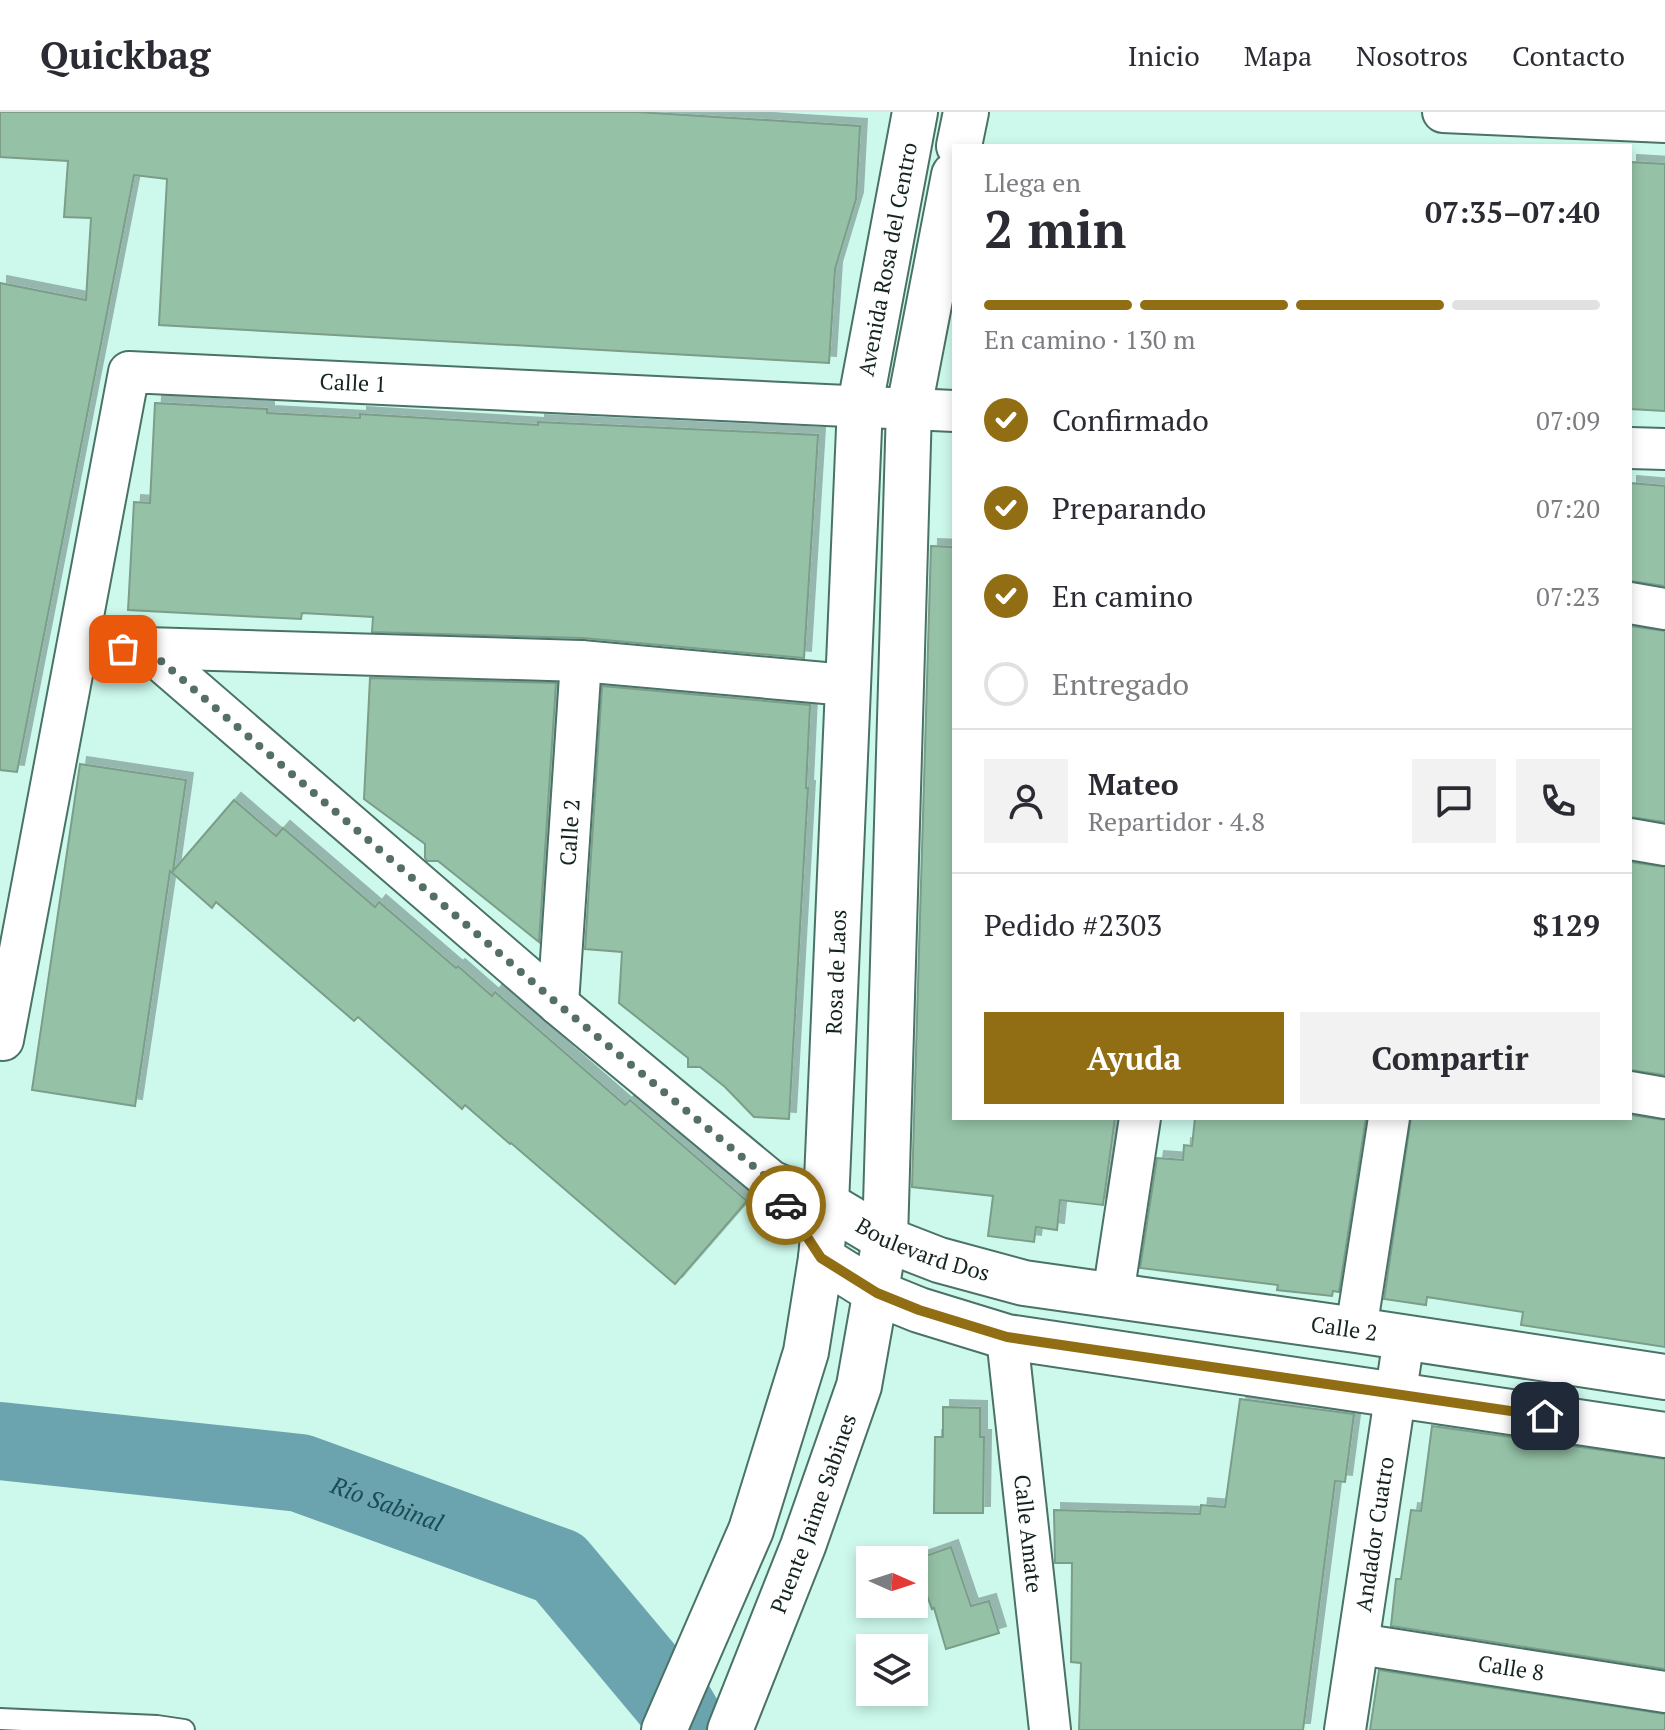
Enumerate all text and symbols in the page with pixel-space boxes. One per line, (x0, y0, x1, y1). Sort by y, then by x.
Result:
text: Quickbag (40, 30, 210, 80)
text: Inicio (1128, 37, 1200, 74)
text: Mapa (1244, 37, 1312, 74)
text: Nosotros (1356, 37, 1468, 74)
text: Contacto (1512, 37, 1625, 74)
street label: Avenida Rosa del Centro (851, 140, 923, 378)
text: Llega en (984, 165, 1081, 199)
text: 07:35–07:40 (1425, 192, 1600, 232)
text: 2 min (984, 194, 1126, 263)
text: En camino · 130 m (984, 322, 1195, 356)
street label: Calle 1 (319, 366, 387, 398)
icon: check (984, 398, 1028, 442)
text: Confirmado (1052, 400, 1209, 440)
text: 07:09 (1536, 403, 1600, 437)
icon: check (984, 486, 1028, 530)
text: Preparando (1052, 488, 1206, 528)
text: 07:20 (1536, 491, 1600, 525)
icon: check (984, 574, 1028, 618)
text: En camino (1052, 576, 1193, 616)
text: 07:23 (1536, 579, 1600, 613)
pin (89, 615, 157, 683)
icon: bag (101, 627, 145, 671)
text: Entregado (1052, 664, 1189, 704)
button: person (984, 759, 1068, 843)
button: chat (1412, 759, 1496, 843)
button: phone (1516, 759, 1600, 843)
text: Mateo (1088, 764, 1179, 804)
street label: Calle 2 (552, 798, 586, 867)
text: Repartidor · 4.8 (1088, 804, 1265, 838)
text: Pedido #2303 (984, 905, 1162, 945)
text: $129 (1532, 905, 1600, 945)
street label: Rosa de Laos (818, 909, 853, 1035)
button: Ayuda (984, 1012, 1284, 1104)
button: Compartir (1300, 1012, 1600, 1104)
courier (746, 1165, 826, 1245)
icon: car (764, 1183, 808, 1227)
street label: Boulevard Dos (851, 1210, 993, 1287)
street label: Calle 2 (1309, 1309, 1379, 1347)
pin (1511, 1382, 1579, 1450)
icon: home (1523, 1394, 1567, 1438)
street label: Puente Jaime Sabines (763, 1410, 862, 1617)
street label: Andador Cuatro (1348, 1455, 1400, 1614)
water label: Río Sabinal (326, 1468, 448, 1539)
street label: Calle Amate (1008, 1473, 1050, 1594)
north arrow (856, 1546, 928, 1618)
map controls (856, 1546, 928, 1706)
button: layers (856, 1634, 928, 1706)
street label: Calle 8 (1476, 1648, 1546, 1687)

